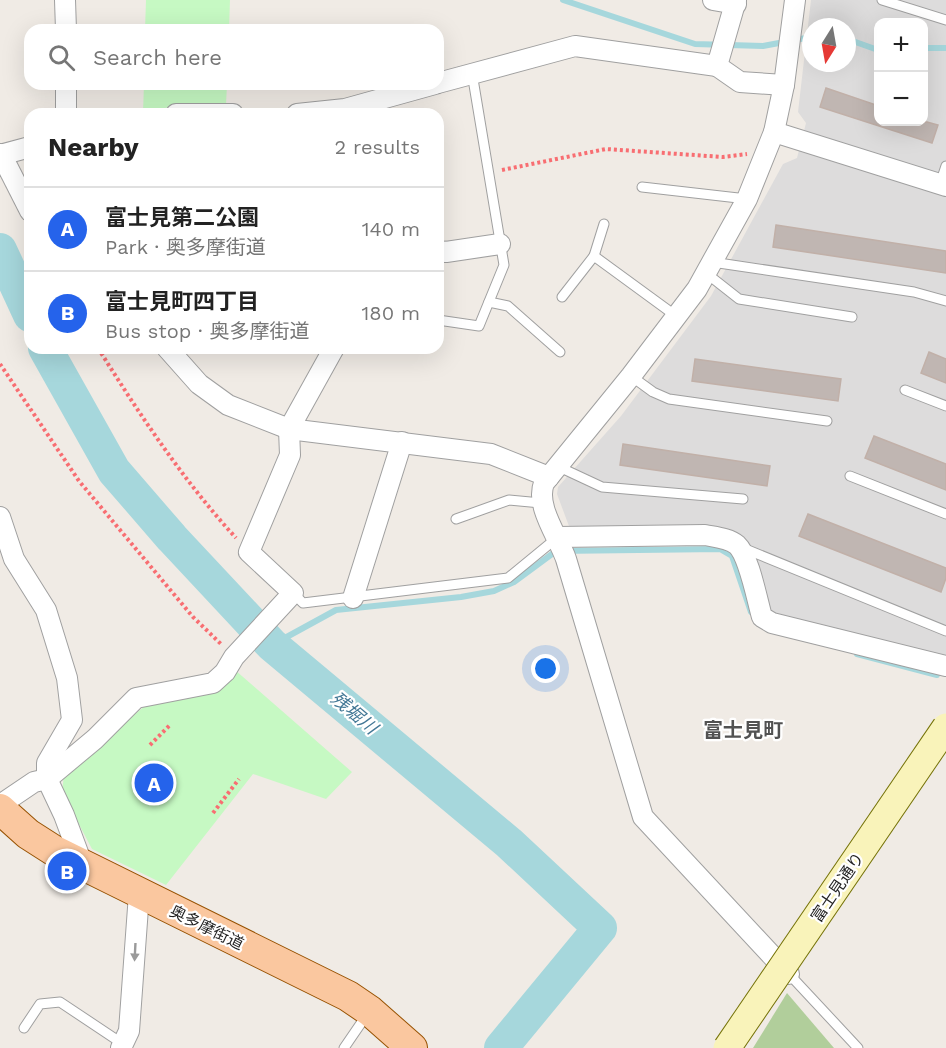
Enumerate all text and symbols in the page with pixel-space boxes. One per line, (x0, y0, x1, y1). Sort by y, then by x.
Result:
north arrow (802, 18, 856, 72)
map controls (874, 18, 928, 126)
button: + (874, 18, 928, 72)
search box (24, 24, 444, 90)
icon: search (45, 41, 78, 74)
text: Search here (93, 45, 222, 70)
button: − (874, 72, 928, 126)
text: Nearby (48, 132, 139, 162)
text: 2 results (335, 135, 420, 159)
text: 富士見第二公園 (105, 205, 259, 230)
text: A (61, 217, 74, 241)
text: 140 m (362, 217, 420, 241)
text: Park · 奥多摩街道 (105, 235, 266, 259)
text: 富士見町四丁目 (105, 289, 259, 314)
text: B (61, 301, 74, 325)
text: 180 m (362, 301, 420, 325)
text: Bus stop · 奥多摩街道 (105, 319, 309, 343)
your location (531, 654, 560, 683)
water label: 残堀川 (327, 687, 383, 739)
district label: 富士見町 (703, 718, 783, 742)
pin: A (134, 760, 174, 806)
pin: B (48, 848, 86, 894)
street label: 富士見通り (807, 849, 868, 926)
street label: 奥多摩街道 (167, 901, 247, 954)
one-way arrow (131, 942, 140, 961)

